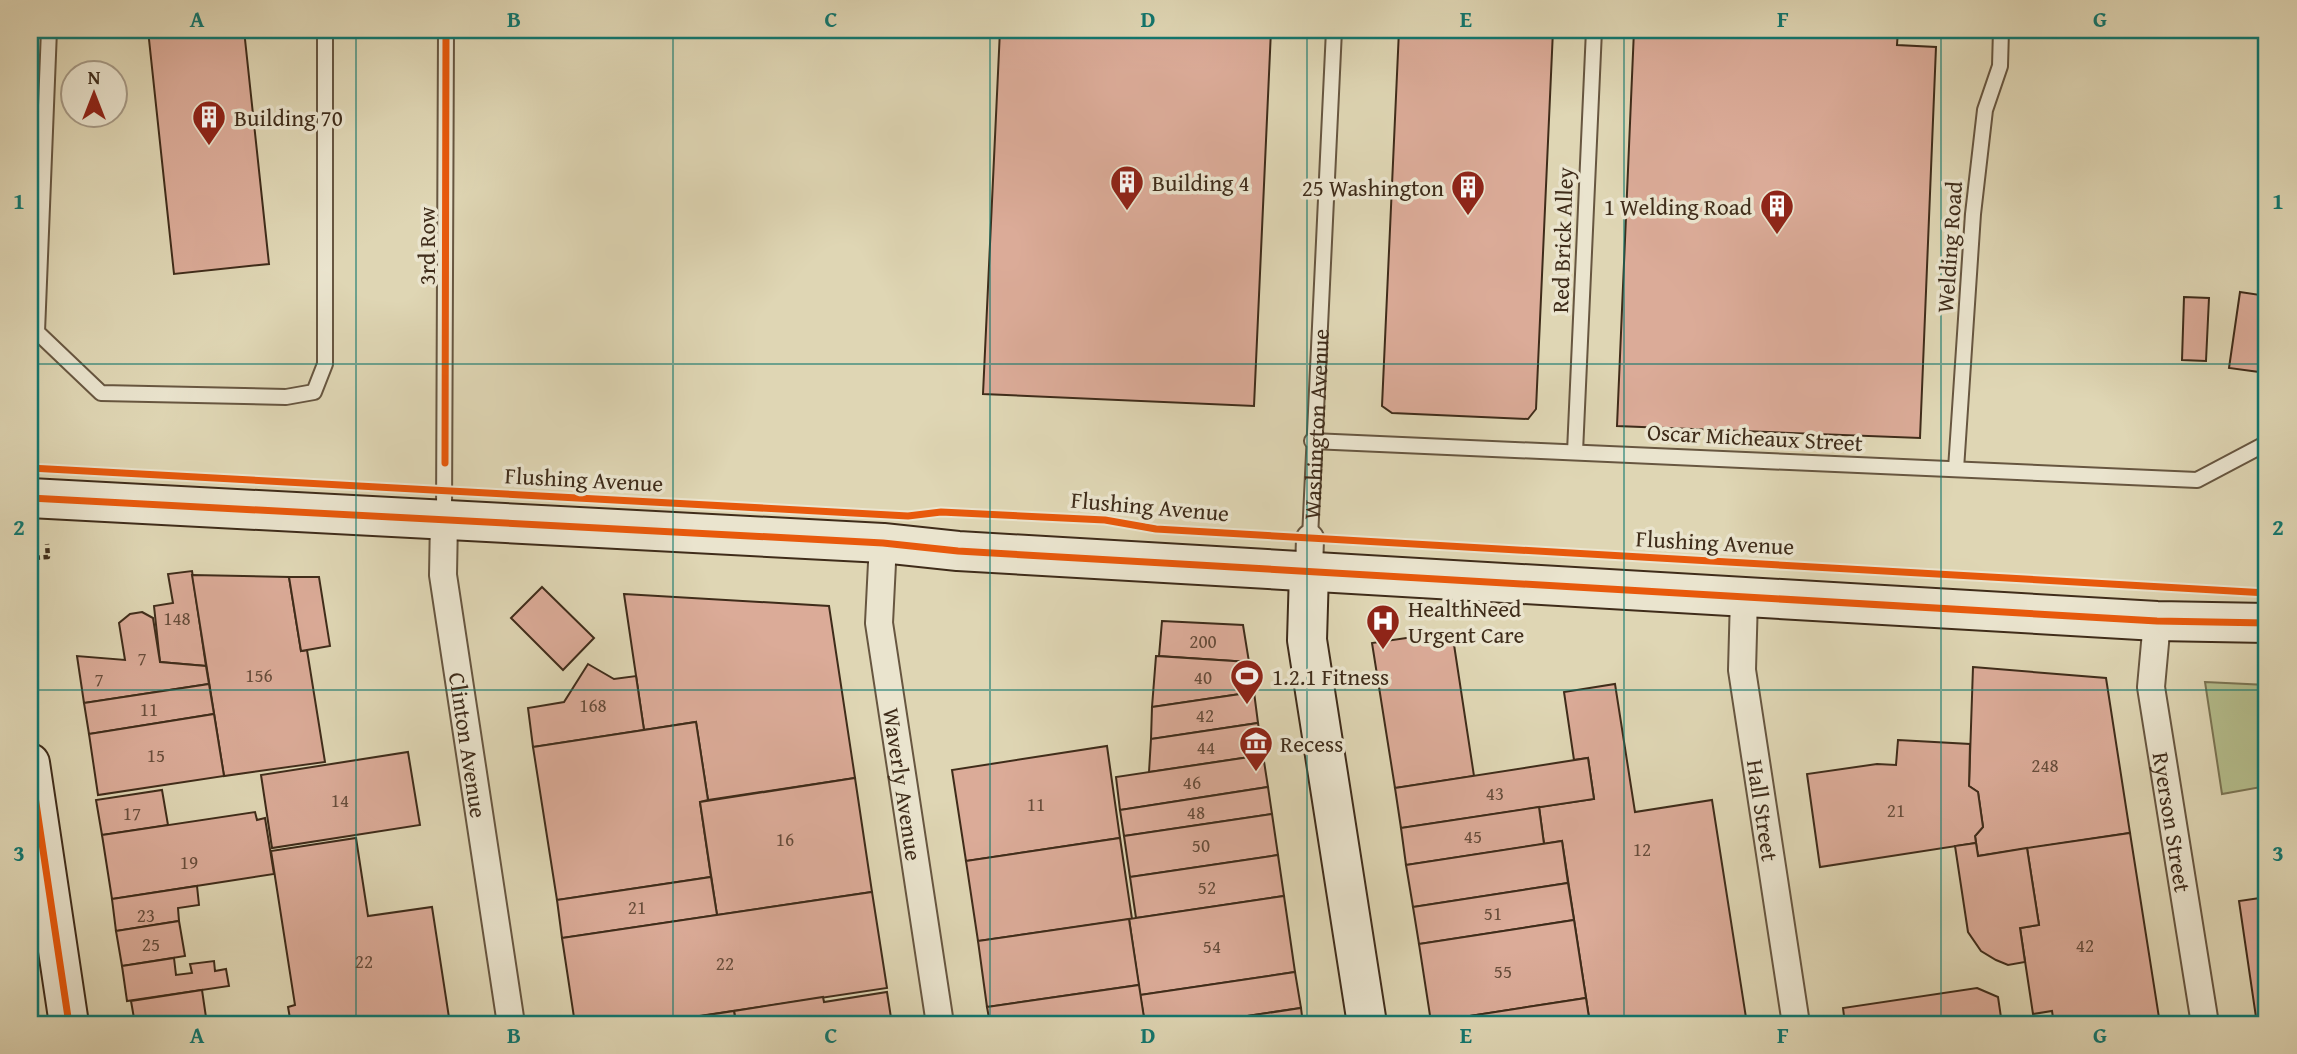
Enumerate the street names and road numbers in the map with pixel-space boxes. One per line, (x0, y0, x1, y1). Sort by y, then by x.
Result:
street label: Red Brick Alley (1543, 166, 1581, 314)
street label: Welding Road (1928, 179, 1970, 314)
street label: 3rd Row (410, 206, 443, 285)
street label: Washington Avenue (1294, 328, 1336, 520)
street label: Oscar Micheaux Street (1646, 415, 1864, 459)
street label: Flushing Avenue (504, 458, 664, 500)
street label: Flushing Avenue (1069, 483, 1231, 529)
street label: Flushing Avenue (1635, 521, 1795, 563)
street label: Clinton Avenue (441, 670, 496, 820)
street label: Waverly Avenue (876, 705, 931, 863)
street label: Ryerson Street (2145, 749, 2200, 895)
street label: Hall Street (1739, 757, 1787, 863)

